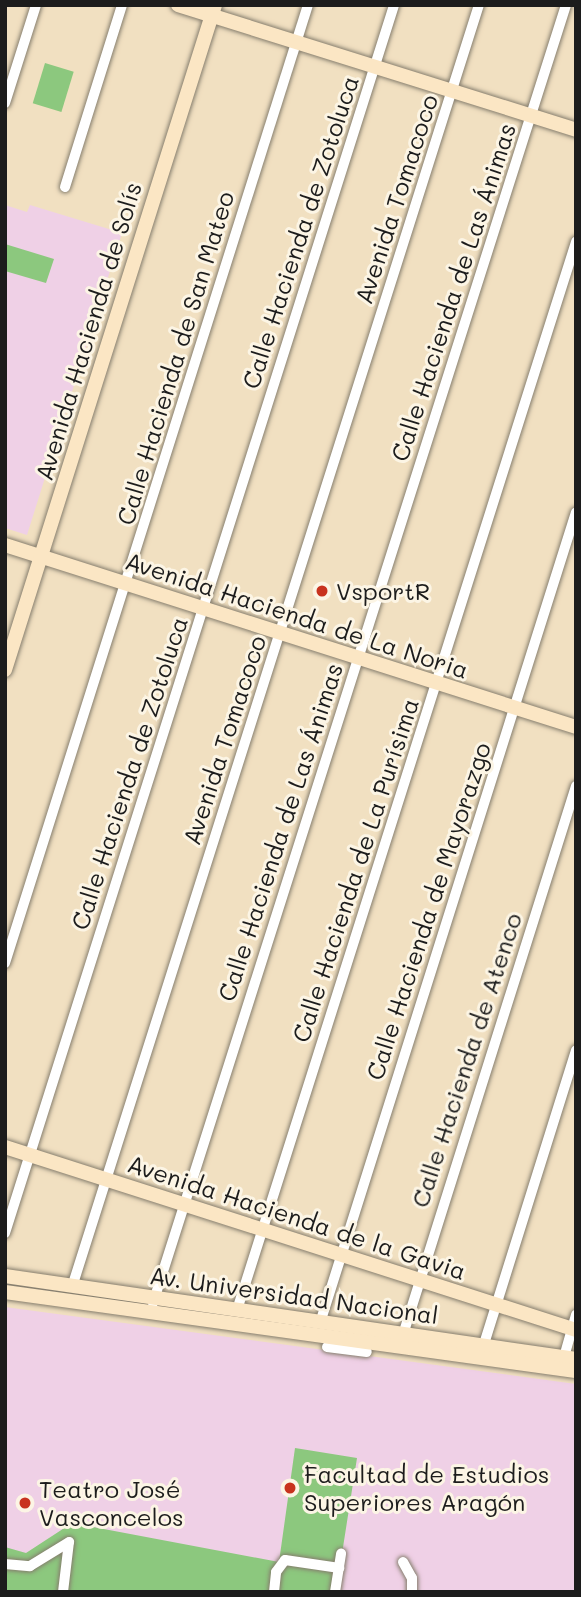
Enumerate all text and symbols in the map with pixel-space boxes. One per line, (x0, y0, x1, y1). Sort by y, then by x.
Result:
street label: Calle Hacienda de Zotoluca (236, 72, 364, 392)
street label: Avenida Tomacoco (349, 91, 443, 307)
street label: Calle Hacienda de Las Ánimas (385, 119, 521, 465)
street label: Avenida Hacienda de Solís (29, 178, 147, 484)
street label: Calle Hacienda de San Mateo (110, 188, 240, 528)
street label: Avenida Hacienda de La Noria (122, 546, 472, 684)
place label: VsportR (336, 577, 430, 605)
marker: VsportR (314, 583, 330, 599)
street label: Calle Hacienda de Zotoluca (65, 613, 193, 933)
street label: Avenida Tomacoco (177, 632, 271, 848)
street label: Calle Hacienda de Las Ánimas (212, 659, 348, 1005)
street label: Calle Hacienda de La Purísima (286, 695, 424, 1045)
street label: Calle Hacienda de Mayorazgo (360, 739, 496, 1083)
street label: Calle Hacienda de Atenco (405, 909, 527, 1211)
street label: Avenida Hacienda de la Gavia (124, 1149, 470, 1285)
street label: Av. Universidad Nacional (148, 1260, 440, 1330)
place label: Facultad de Estudios Superiores Aragón (304, 1460, 549, 1516)
place label: Teatro José Vasconcelos (39, 1475, 184, 1531)
marker: Facultad de Estudios Superiores Aragón (282, 1480, 298, 1496)
marker: Teatro José Vasconcelos (17, 1495, 33, 1511)

